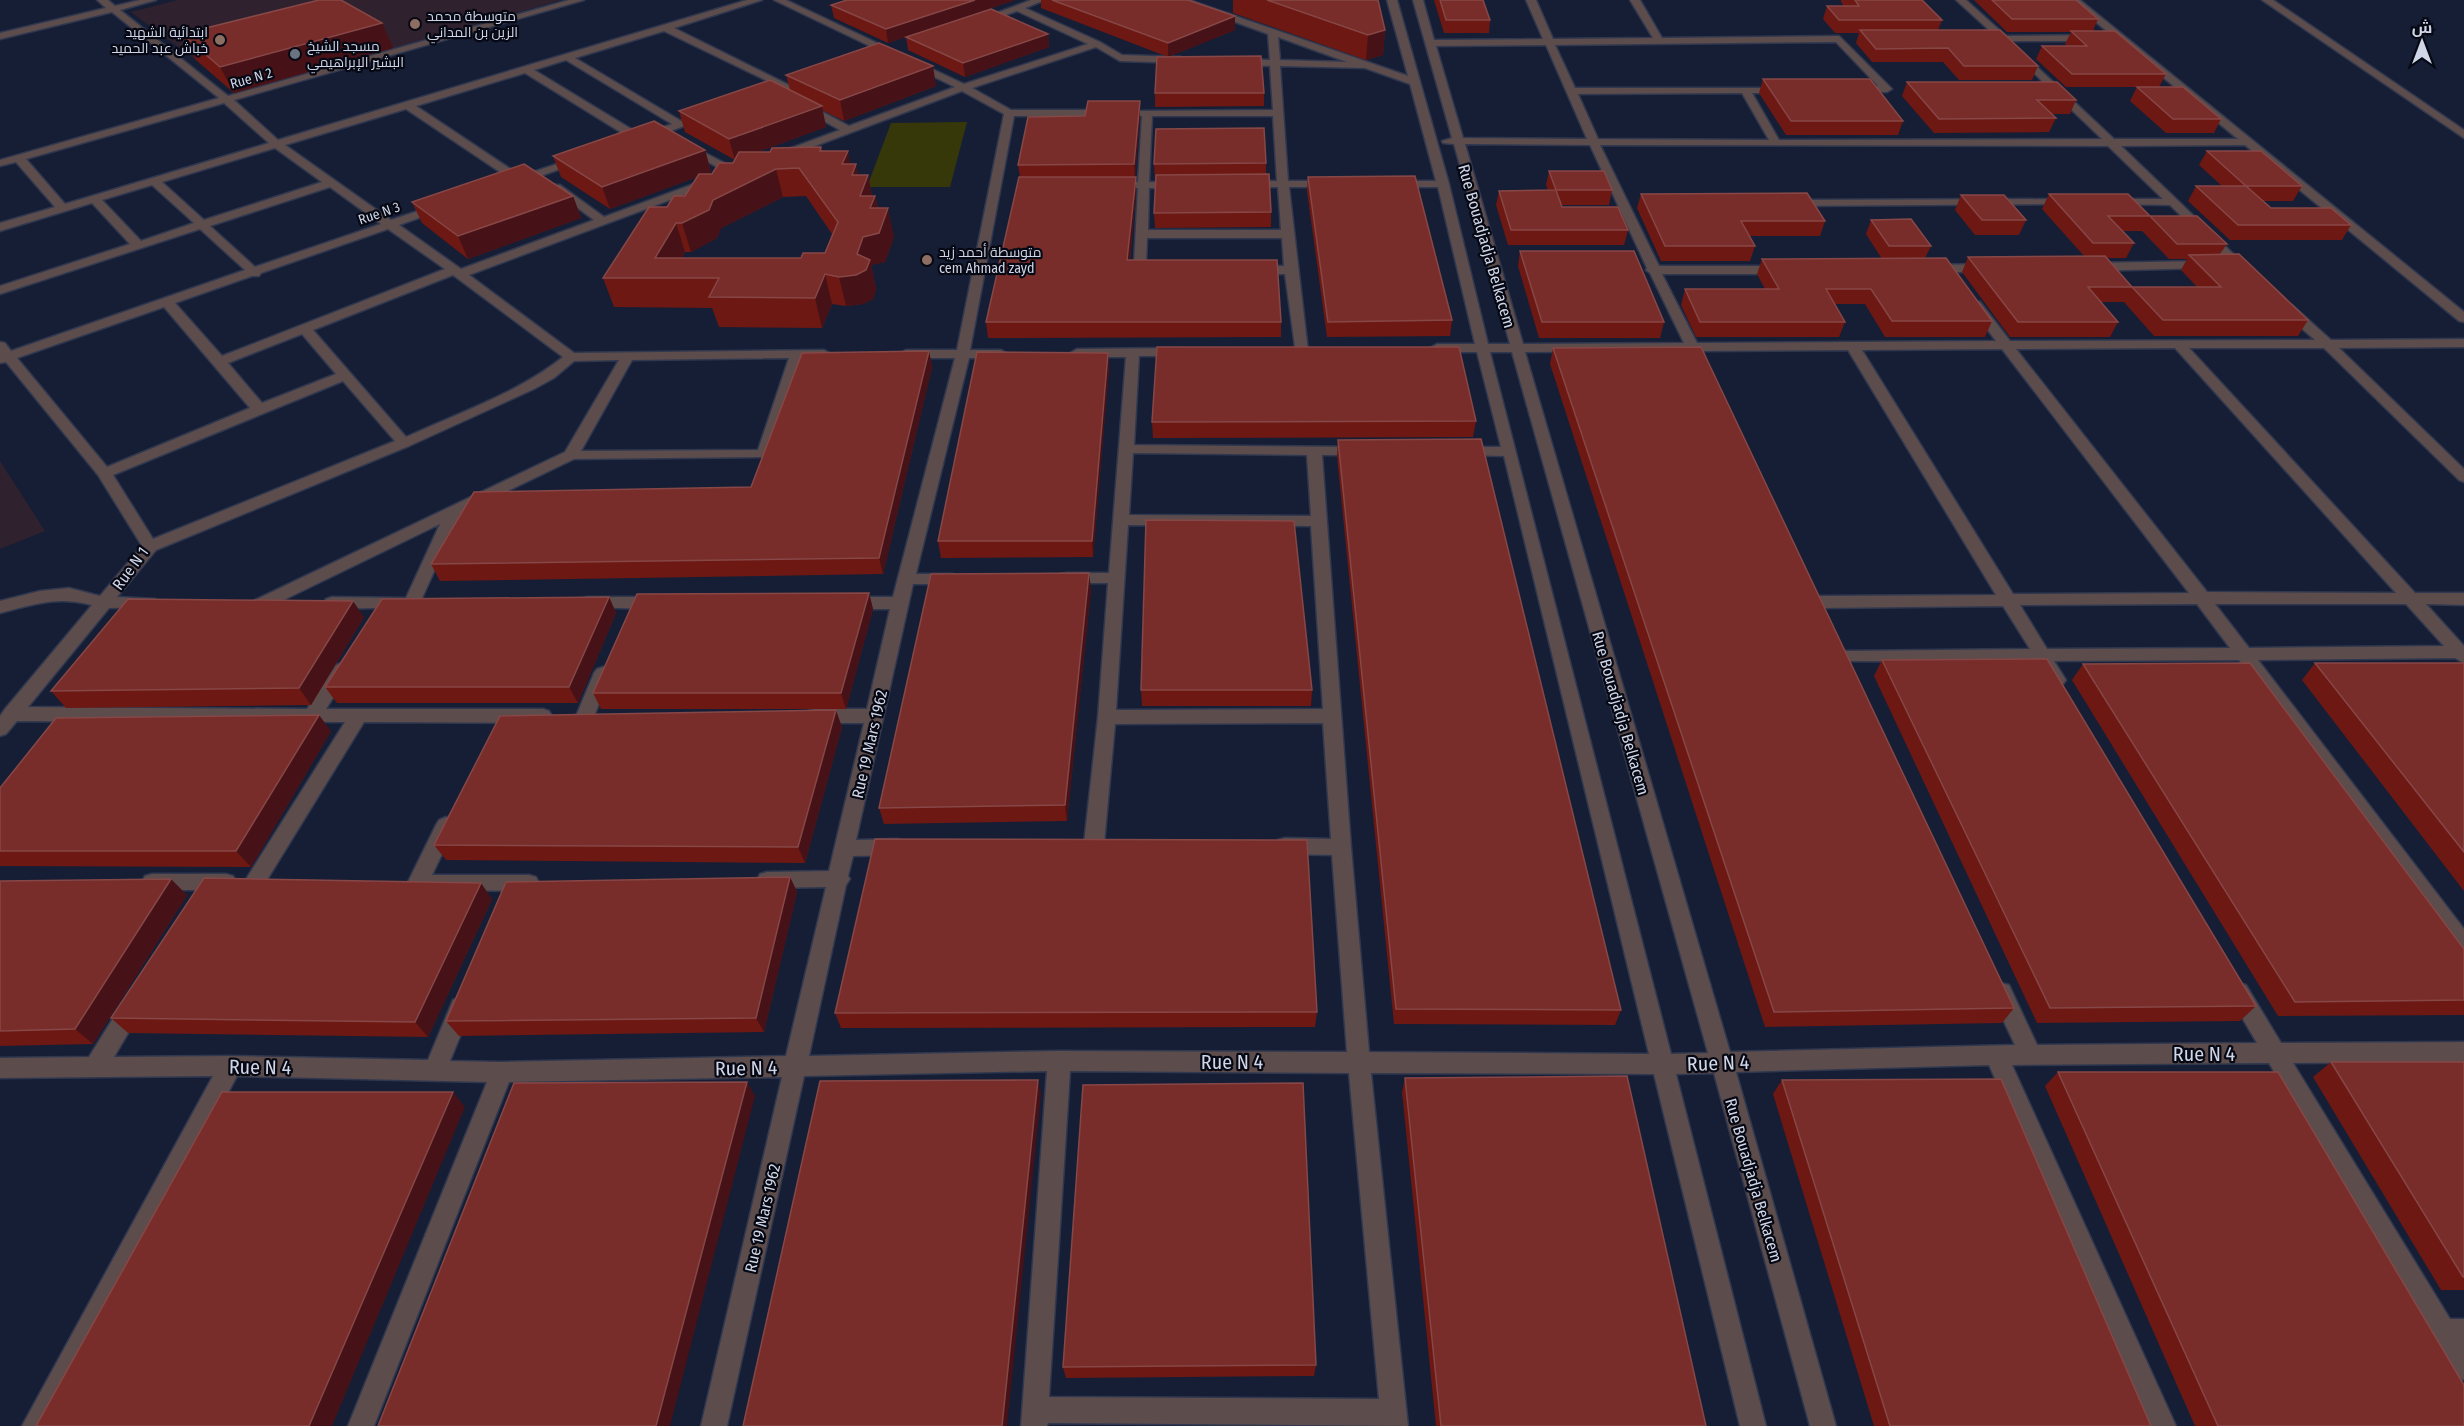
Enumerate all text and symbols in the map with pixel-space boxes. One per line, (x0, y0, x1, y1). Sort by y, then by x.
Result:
place label: متوسطة محمد الزين بن المداني (427, 8, 518, 44)
north arrow (2392, 12, 2452, 72)
marker: متوسطة محمد الزين بن المداني (408, 17, 422, 31)
text: ش (2412, 18, 2432, 37)
place label: ابتدائية الشهيد خباش عبد الحميد (111, 24, 208, 57)
marker: ابتدائية الشهيد خباش عبد الحميد (213, 33, 227, 47)
place label: مسجد الشيخ البشير الإبراهيمي (307, 38, 404, 74)
marker: مسجد الشيخ البشير الإبراهيمي (288, 47, 302, 61)
street label: Rue N 2 (228, 64, 274, 93)
street label: Rue Bouadjadja Belkacem (1454, 162, 1519, 330)
street label: Rue N 3 (356, 198, 402, 229)
place label: متوسطة أحمد زيد cem Ahmad zayd (939, 243, 1041, 277)
marker: متوسطة أحمد زيد cem Ahmad zayd (920, 253, 934, 267)
street label: Rue N 1 (108, 543, 152, 593)
street label: Rue Bouadjadja Belkacem (1588, 629, 1653, 797)
street label: Rue 19 Mars 1962 (848, 688, 891, 800)
street label: Rue N 4 (2173, 1042, 2236, 1066)
street label: Rue N 4 (1201, 1050, 1264, 1074)
street label: Rue N 4 (1686, 1050, 1750, 1076)
street label: Rue N 4 (229, 1054, 292, 1080)
street label: Rue N 4 (715, 1055, 778, 1081)
street label: Rue Bouadjadja Belkacem (1721, 1096, 1786, 1264)
street label: Rue 19 Mars 1962 (741, 1162, 784, 1274)

